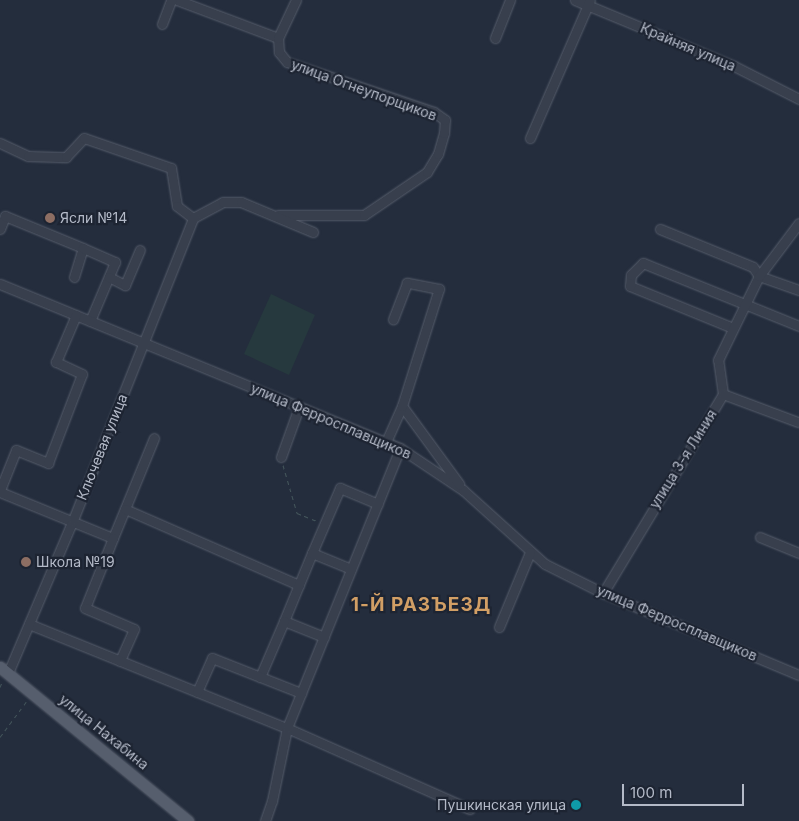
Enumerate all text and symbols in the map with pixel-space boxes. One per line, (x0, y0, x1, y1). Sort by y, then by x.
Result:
street label: Крайняя улица (638, 19, 738, 75)
street label: улица Огнеупорщиков (289, 56, 439, 124)
place label: Ясли №14 (60, 210, 127, 226)
marker: Ясли №14 (44, 212, 56, 224)
street label: улица Ферросплавщиков (248, 380, 414, 462)
street label: Ключевая улица (73, 392, 131, 502)
street label: улица 3-я Линия (646, 406, 720, 512)
place label: Школа №19 (36, 554, 115, 570)
marker: Школа №19 (20, 556, 32, 568)
street label: улица Ферросплавщиков (594, 582, 760, 664)
district label: 1-Й РАЗЪЕЗД (349, 594, 493, 616)
street label: улица Нахабина (56, 691, 152, 773)
scale bar (624, 774, 746, 806)
text: 100 m (630, 783, 672, 802)
place label: Пушкинская улица (437, 797, 566, 813)
marker: Пушкинская улица (570, 799, 582, 811)

